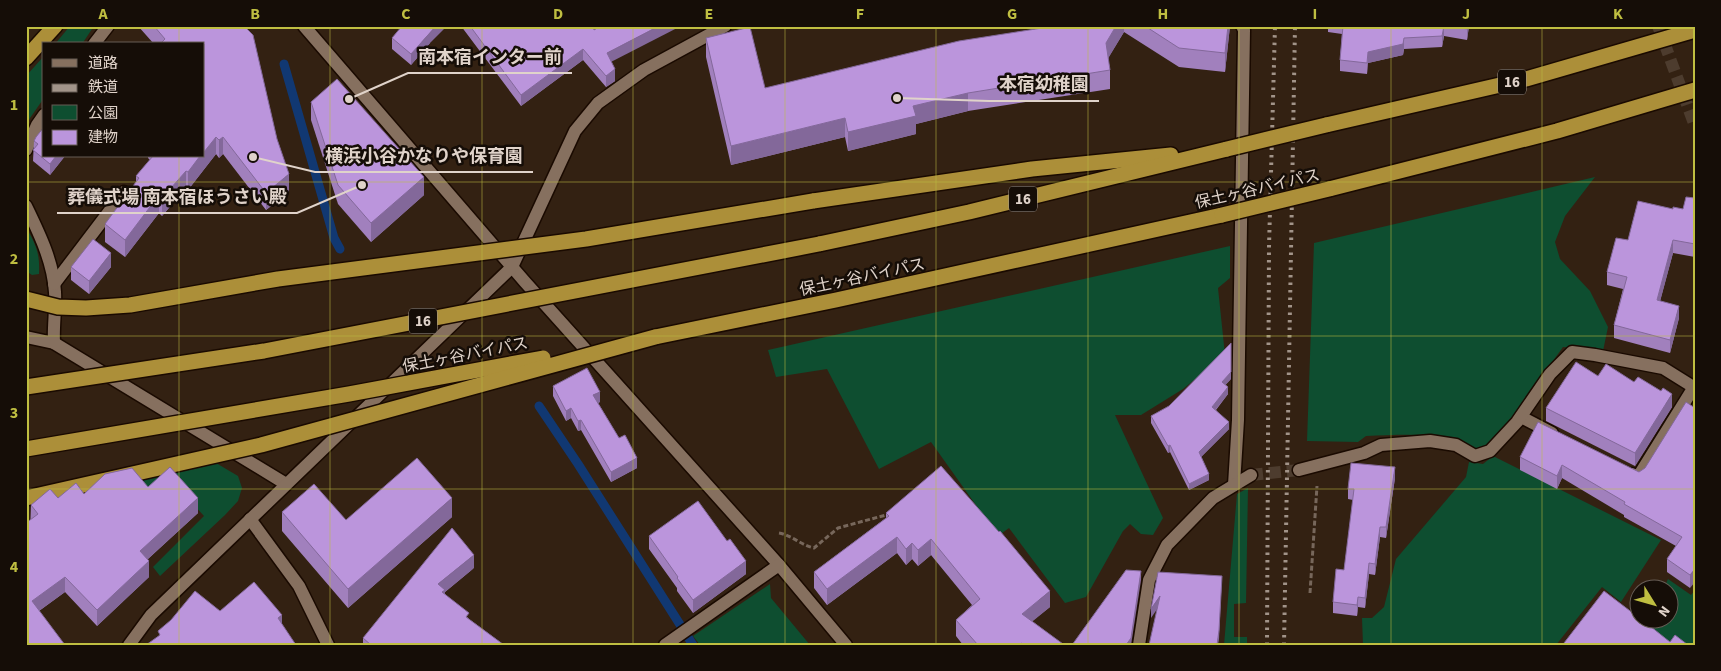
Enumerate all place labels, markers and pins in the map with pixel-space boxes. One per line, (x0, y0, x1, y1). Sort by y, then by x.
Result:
callout: 南本宿インター前 (408, 40, 572, 73)
callout: 本宿幼稚園 (989, 68, 1099, 101)
callout: 横浜小谷かなりや保育園 (315, 139, 533, 172)
callout: 葬儀式場 南本宿ほうさい殿 (57, 180, 297, 213)

